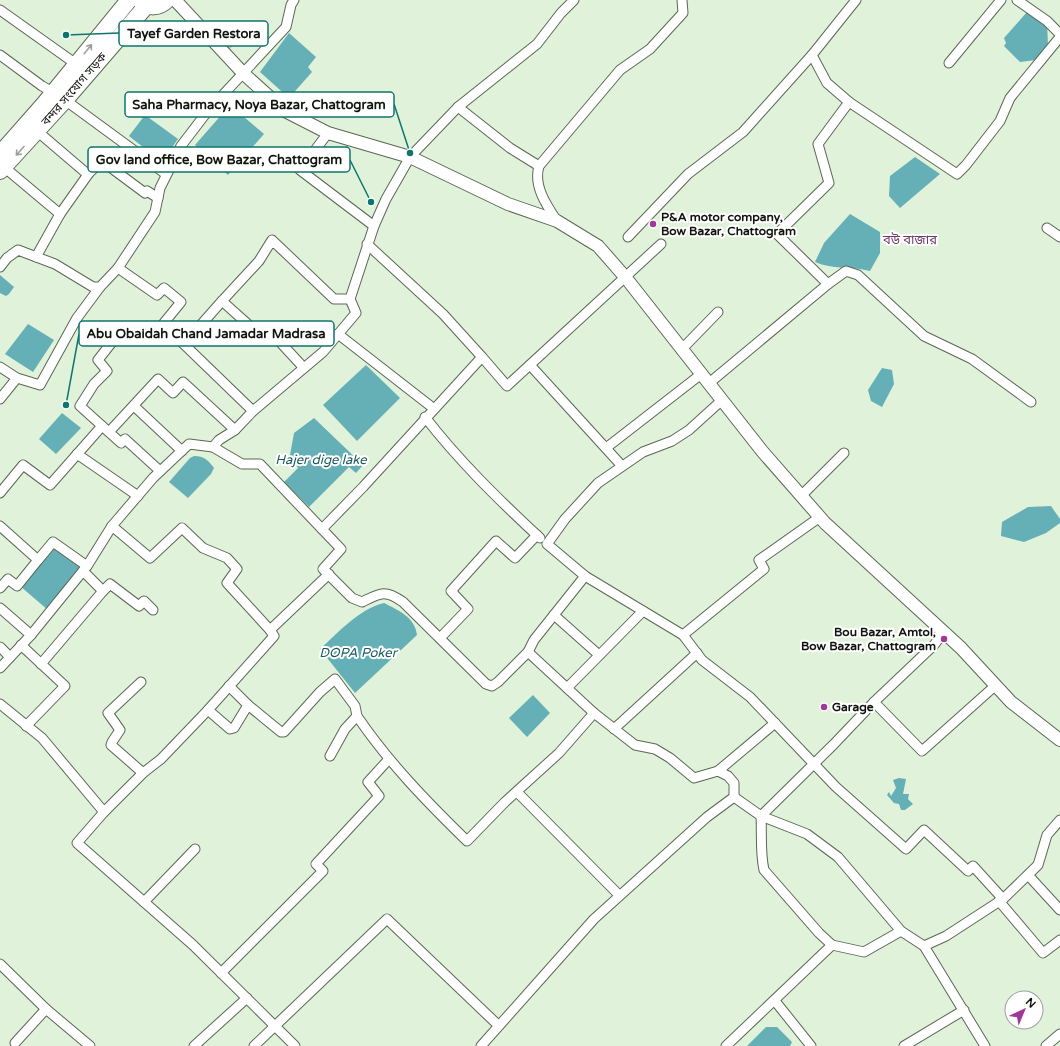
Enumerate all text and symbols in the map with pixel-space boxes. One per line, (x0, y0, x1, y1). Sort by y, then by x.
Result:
callout: Tayef Garden Restora (119, 21, 268, 46)
text: Tayef Garden Restora (126, 26, 261, 42)
one-way arrow (83, 44, 92, 54)
street label: বন্দর সংযোগ সড়ক (38, 49, 110, 129)
callout: Saha Pharmacy, Noya Bazar, Chattogram (125, 92, 394, 117)
text: Saha Pharmacy, Noya Bazar, Chattogram (132, 97, 386, 113)
one-way arrow (15, 145, 24, 156)
callout: Gov land office, Bow Bazar, Chattogram (88, 147, 350, 172)
text: Gov land office, Bow Bazar, Chattogram (96, 152, 342, 168)
place label: P&A motor company, Bow Bazar, Chattogram (661, 210, 796, 239)
marker: P&A motor company, Bow Bazar, Chattogram (648, 219, 658, 229)
district label: বউ বাজার (882, 232, 937, 248)
callout: Abu Obaidah Chand Jamadar Madrasa (79, 321, 334, 346)
text: Abu Obaidah Chand Jamadar Madrasa (86, 326, 326, 342)
water label: Hajer dige lake (275, 452, 367, 468)
place label: Bou Bazar, Amtol, Bow Bazar, Chattogram (801, 625, 936, 654)
marker: Bou Bazar, Amtol, Bow Bazar, Chattogram (939, 634, 949, 644)
water label: DOPA Poker (319, 645, 399, 661)
place label: Garage (832, 700, 874, 715)
marker: Garage (819, 702, 829, 712)
north arrow (1004, 990, 1044, 1030)
text: N (1023, 995, 1038, 1011)

